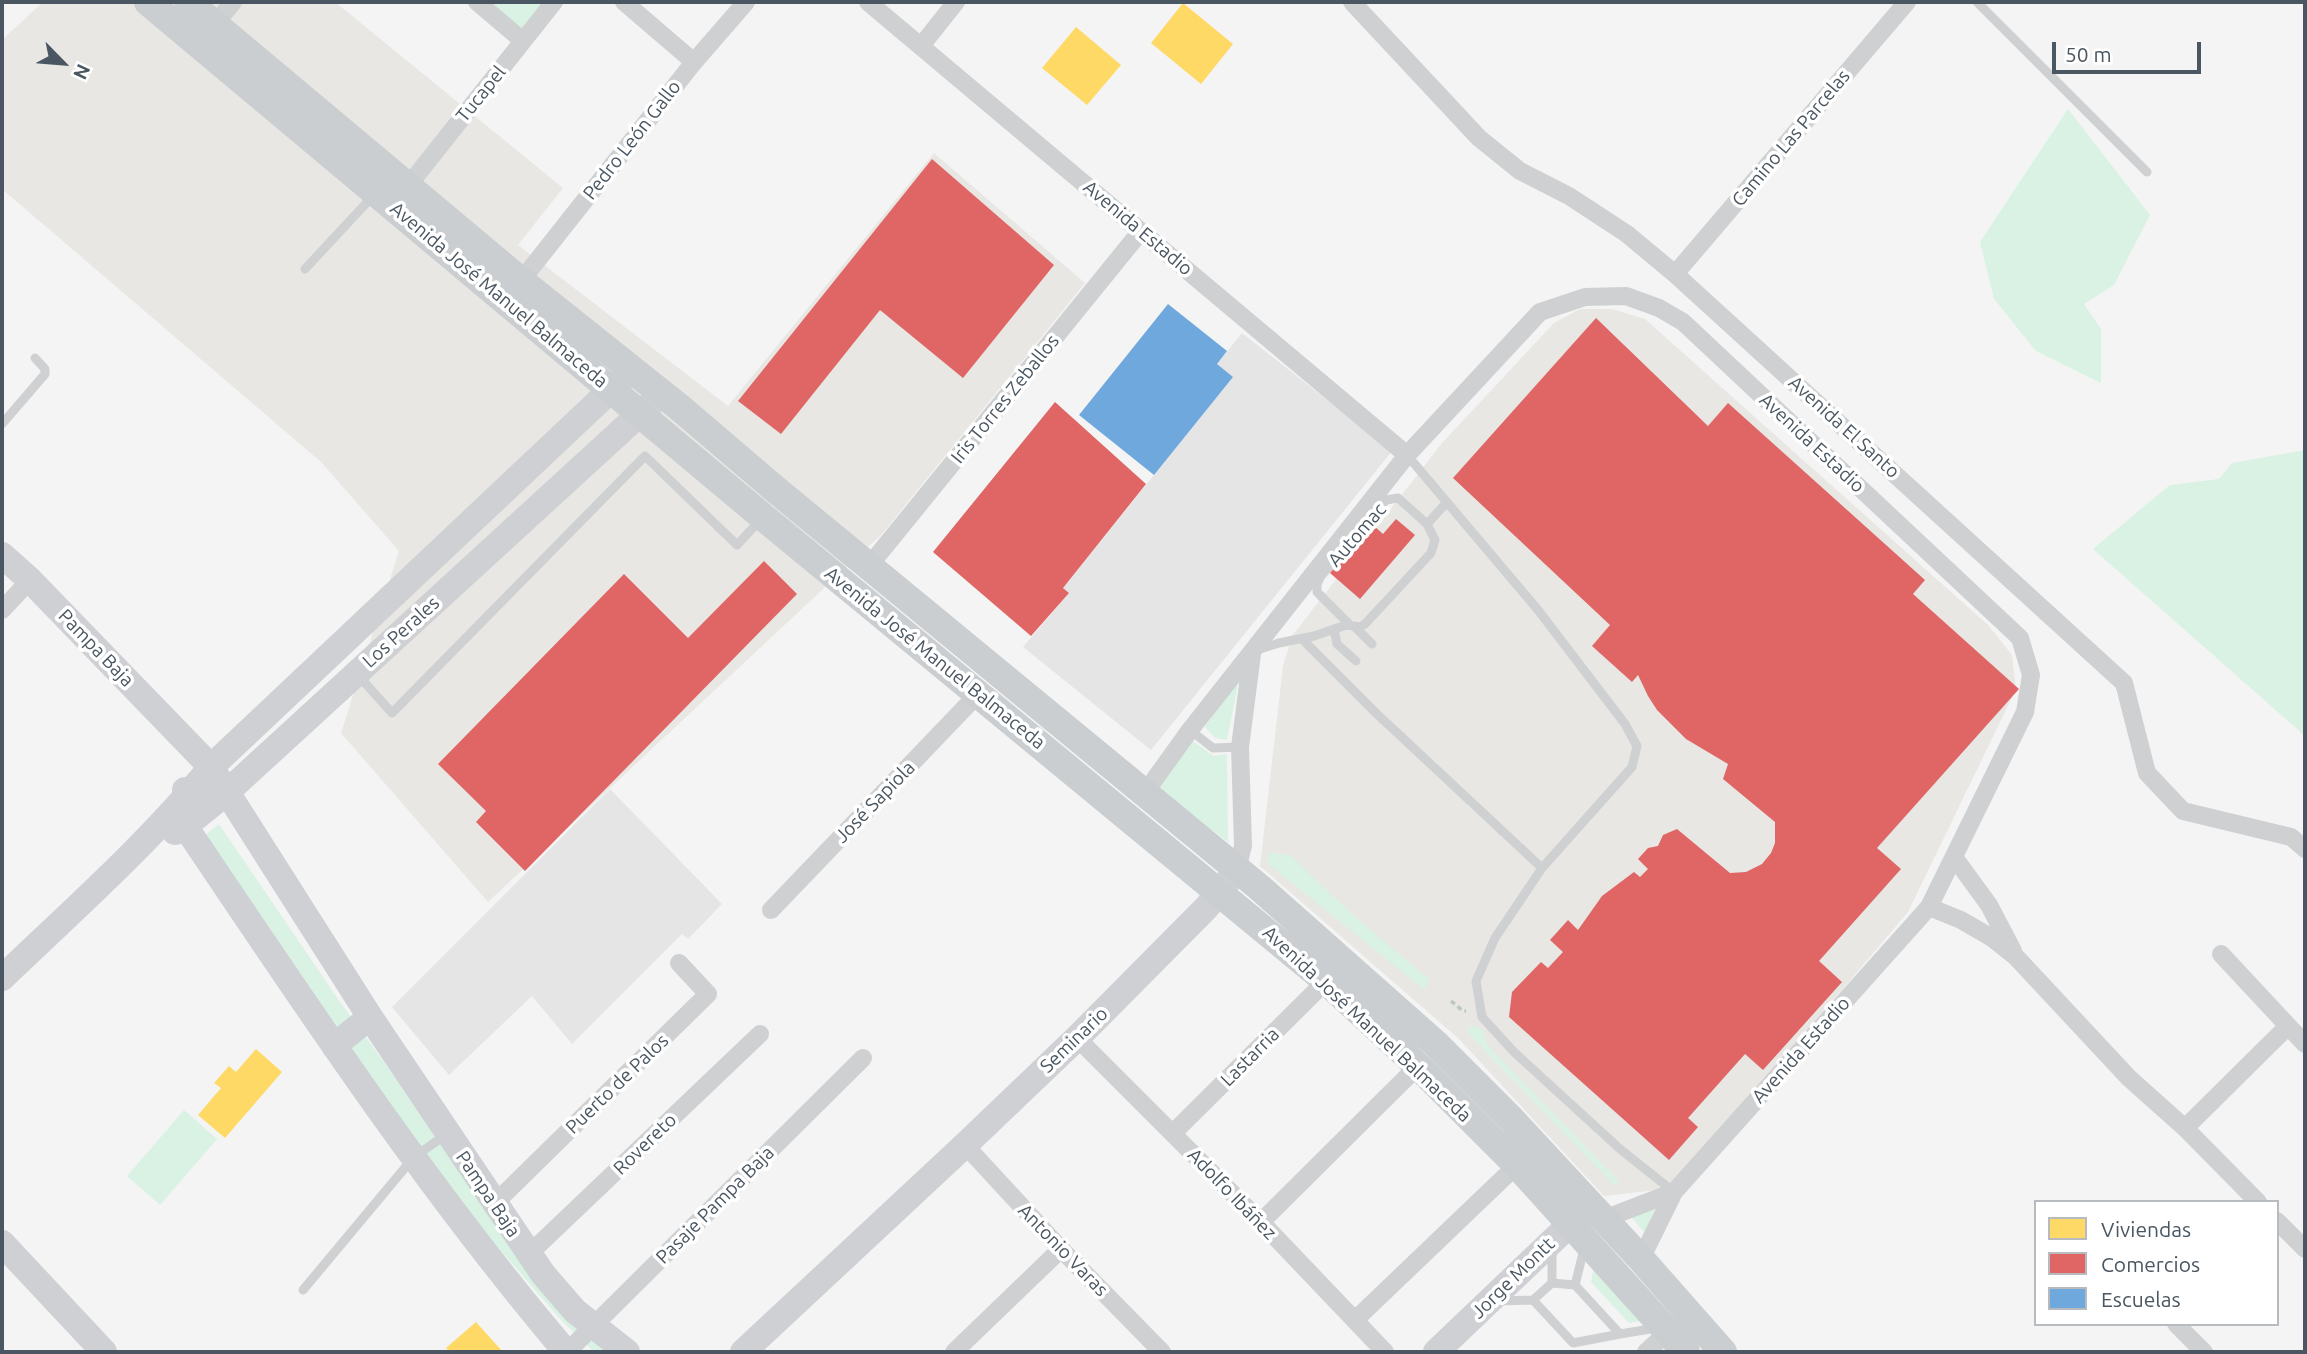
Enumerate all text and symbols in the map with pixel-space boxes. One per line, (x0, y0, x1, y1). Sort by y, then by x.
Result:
north arrow (28, 28, 98, 98)
scale bar (2055, 28, 2204, 72)
text: 50 m (2065, 42, 2112, 66)
text: N (69, 61, 95, 83)
street label: Tucapel (451, 61, 511, 127)
street label: Camino Las Parcelas (1727, 65, 1855, 211)
street label: Pedro León Gallo (578, 76, 686, 204)
street label: Avenida Estadio (1079, 176, 1197, 280)
street label: Avenida José Manuel Balmaceda (386, 197, 612, 393)
street label: Iris Torres Zeballos (946, 330, 1064, 468)
street label: Avenida El Santo (1784, 371, 1904, 483)
street label: Avenida Estadio (1755, 388, 1869, 498)
street label: Automac (1323, 499, 1391, 571)
street label: Avenida José Manuel Balmaceda (820, 562, 1050, 754)
street label: Los Perales (358, 592, 444, 672)
street label: Pampa Baja (53, 605, 139, 691)
street label: José Sapiola (830, 756, 920, 848)
street label: Avenida José Manuel Balmaceda (1258, 921, 1476, 1127)
street label: Avenida Estadio (1747, 992, 1855, 1108)
street label: Seminario (1036, 1002, 1112, 1078)
street label: Lastarria (1216, 1023, 1284, 1091)
street label: Puerto de Palos (561, 1029, 673, 1139)
street label: Rovereto (609, 1108, 681, 1180)
street label: Pasaje Pampa Baja (651, 1141, 779, 1269)
street label: Adolfo Ibáñez (1183, 1144, 1281, 1244)
street label: Pampa Baja (451, 1147, 525, 1241)
street label: Antonio Varas (1013, 1199, 1113, 1301)
legend (2034, 1200, 2279, 1326)
text: Viviendas (2101, 1217, 2191, 1241)
street label: Jorge Montt (1467, 1233, 1559, 1323)
text: Comercios (2101, 1252, 2200, 1276)
text: Escuelas (2101, 1287, 2181, 1311)

